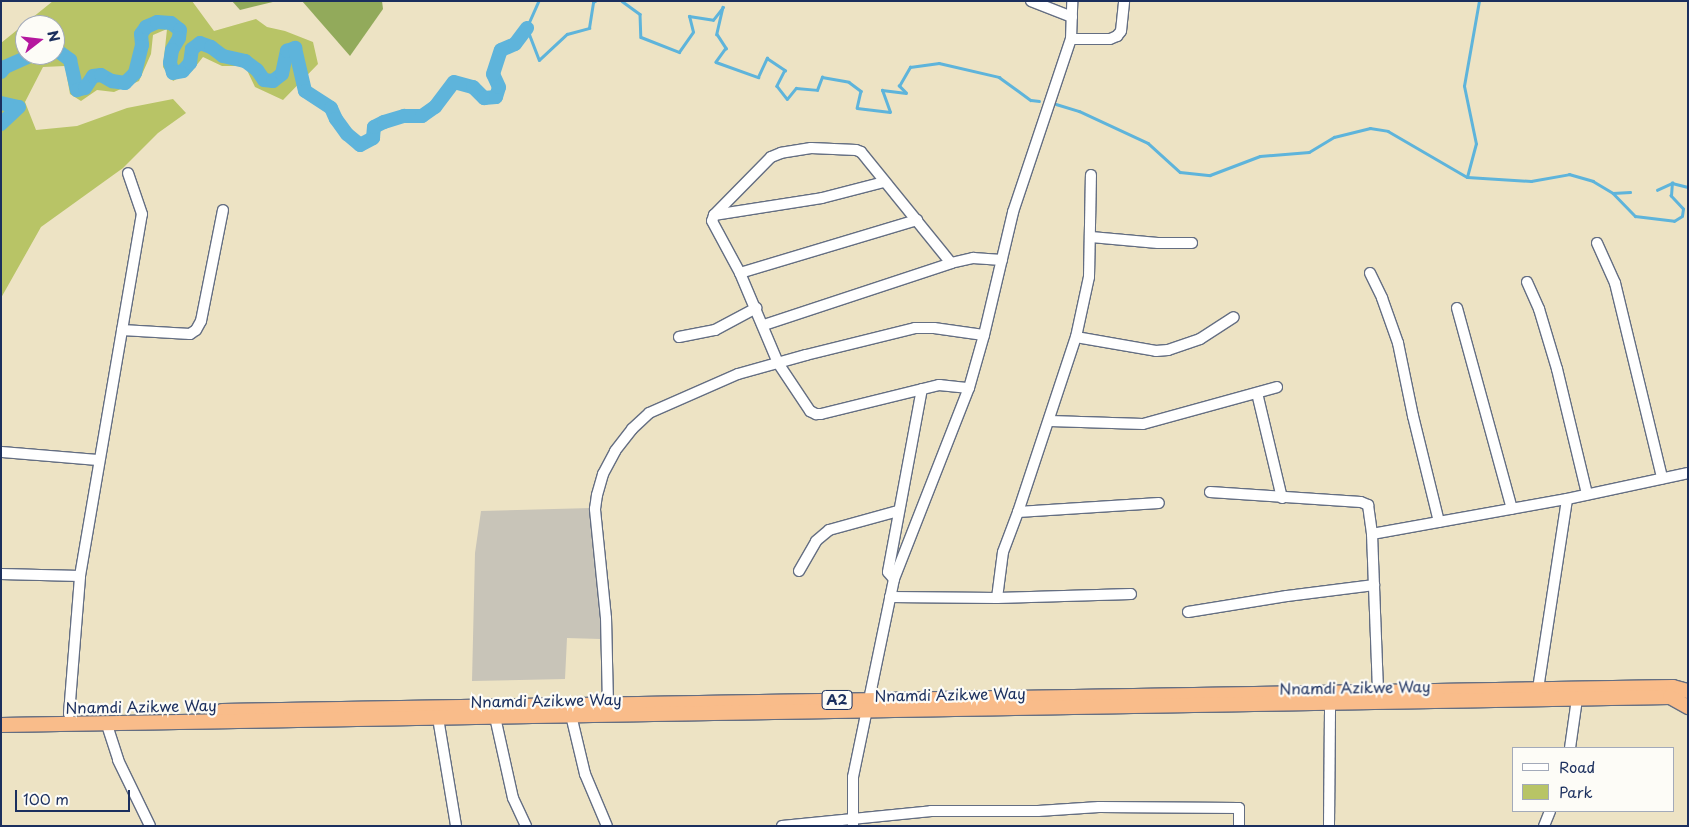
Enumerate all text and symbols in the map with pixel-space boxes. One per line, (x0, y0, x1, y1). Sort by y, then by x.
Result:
north arrow (15, 15, 65, 65)
text: N (42, 28, 66, 44)
street label: Nnamdi Azikwe Way (1279, 677, 1431, 697)
street label: Nnamdi Azikwe Way (874, 684, 1026, 704)
road number: A2 (821, 688, 853, 712)
street label: Nnamdi Azikwe Way (470, 690, 622, 710)
street label: Nnamdi Azikwe Way (65, 696, 217, 716)
legend (1512, 747, 1674, 812)
text: Road (1559, 755, 1595, 778)
scale bar (18, 780, 132, 812)
text: Park (1559, 780, 1593, 803)
text: 100 m (23, 787, 69, 810)

